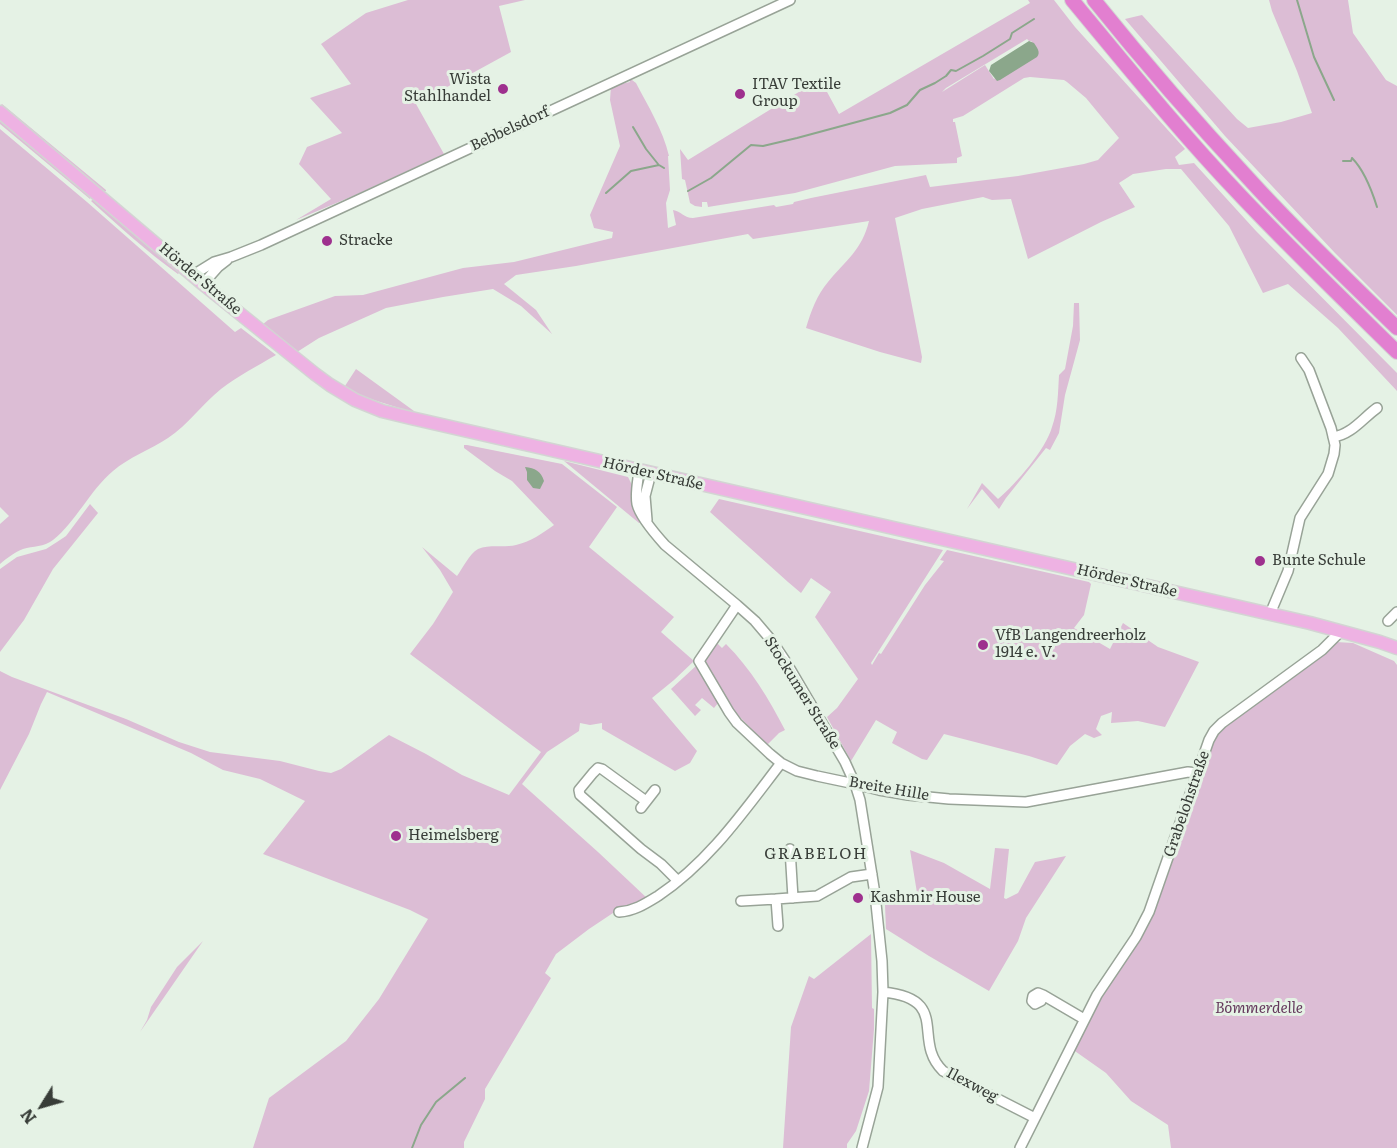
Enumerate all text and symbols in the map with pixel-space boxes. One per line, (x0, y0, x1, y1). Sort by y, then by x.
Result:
place label: Wista Stahlhandel (404, 71, 491, 106)
place label: ITAV Textile Group (752, 76, 841, 111)
marker: Wista Stahlhandel (496, 82, 510, 96)
marker: ITAV Textile Group (733, 87, 747, 101)
street label: Bebbelsdorf (468, 103, 552, 155)
place label: Stracke (339, 232, 393, 250)
marker: Stracke (320, 234, 334, 248)
street label: Hörder Straße (155, 239, 245, 319)
street label: Hörder Straße (601, 454, 705, 494)
place label: Bunte Schule (1272, 552, 1366, 570)
marker: Bunte Schule (1253, 554, 1267, 568)
street label: Hörder Straße (1075, 561, 1179, 601)
place label: VfB Langendreerholz 1914 e. V. (995, 627, 1146, 662)
street label: Stockumer Straße (760, 633, 844, 753)
marker: VfB Langendreerholz 1914 e. V. (976, 638, 990, 652)
street label: Grabelohstraße (1160, 748, 1214, 860)
street label: Breite Hille (847, 773, 931, 805)
place label: Heimelsberg (408, 827, 499, 845)
marker: Heimelsberg (389, 829, 403, 843)
district label: GRABELOH (764, 844, 868, 864)
place label: Kashmir House (870, 889, 980, 907)
marker: Kashmir House (851, 891, 865, 905)
park label: Bömmerdelle (1215, 1000, 1303, 1018)
street label: Ilexweg (943, 1064, 1001, 1106)
north arrow (12, 1076, 72, 1136)
text: N (14, 1104, 41, 1129)

